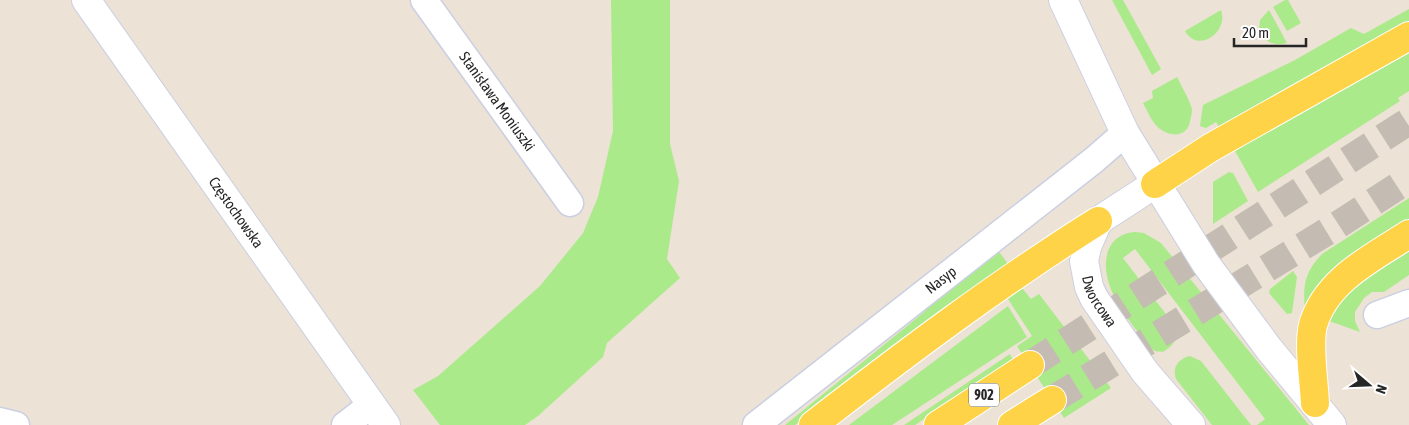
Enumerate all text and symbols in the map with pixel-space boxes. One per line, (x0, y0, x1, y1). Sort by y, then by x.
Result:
scale bar (1234, 15, 1306, 47)
text: 20 m (1242, 24, 1269, 41)
street label: Stanisława Moniuszki (456, 48, 539, 154)
street label: Częstochowska (205, 173, 267, 251)
street label: Nasyp (922, 262, 959, 297)
street label: Dworcowa (1079, 274, 1120, 330)
north arrow (1344, 360, 1394, 410)
text: N (1372, 383, 1390, 396)
road number: 902 (969, 384, 999, 406)

